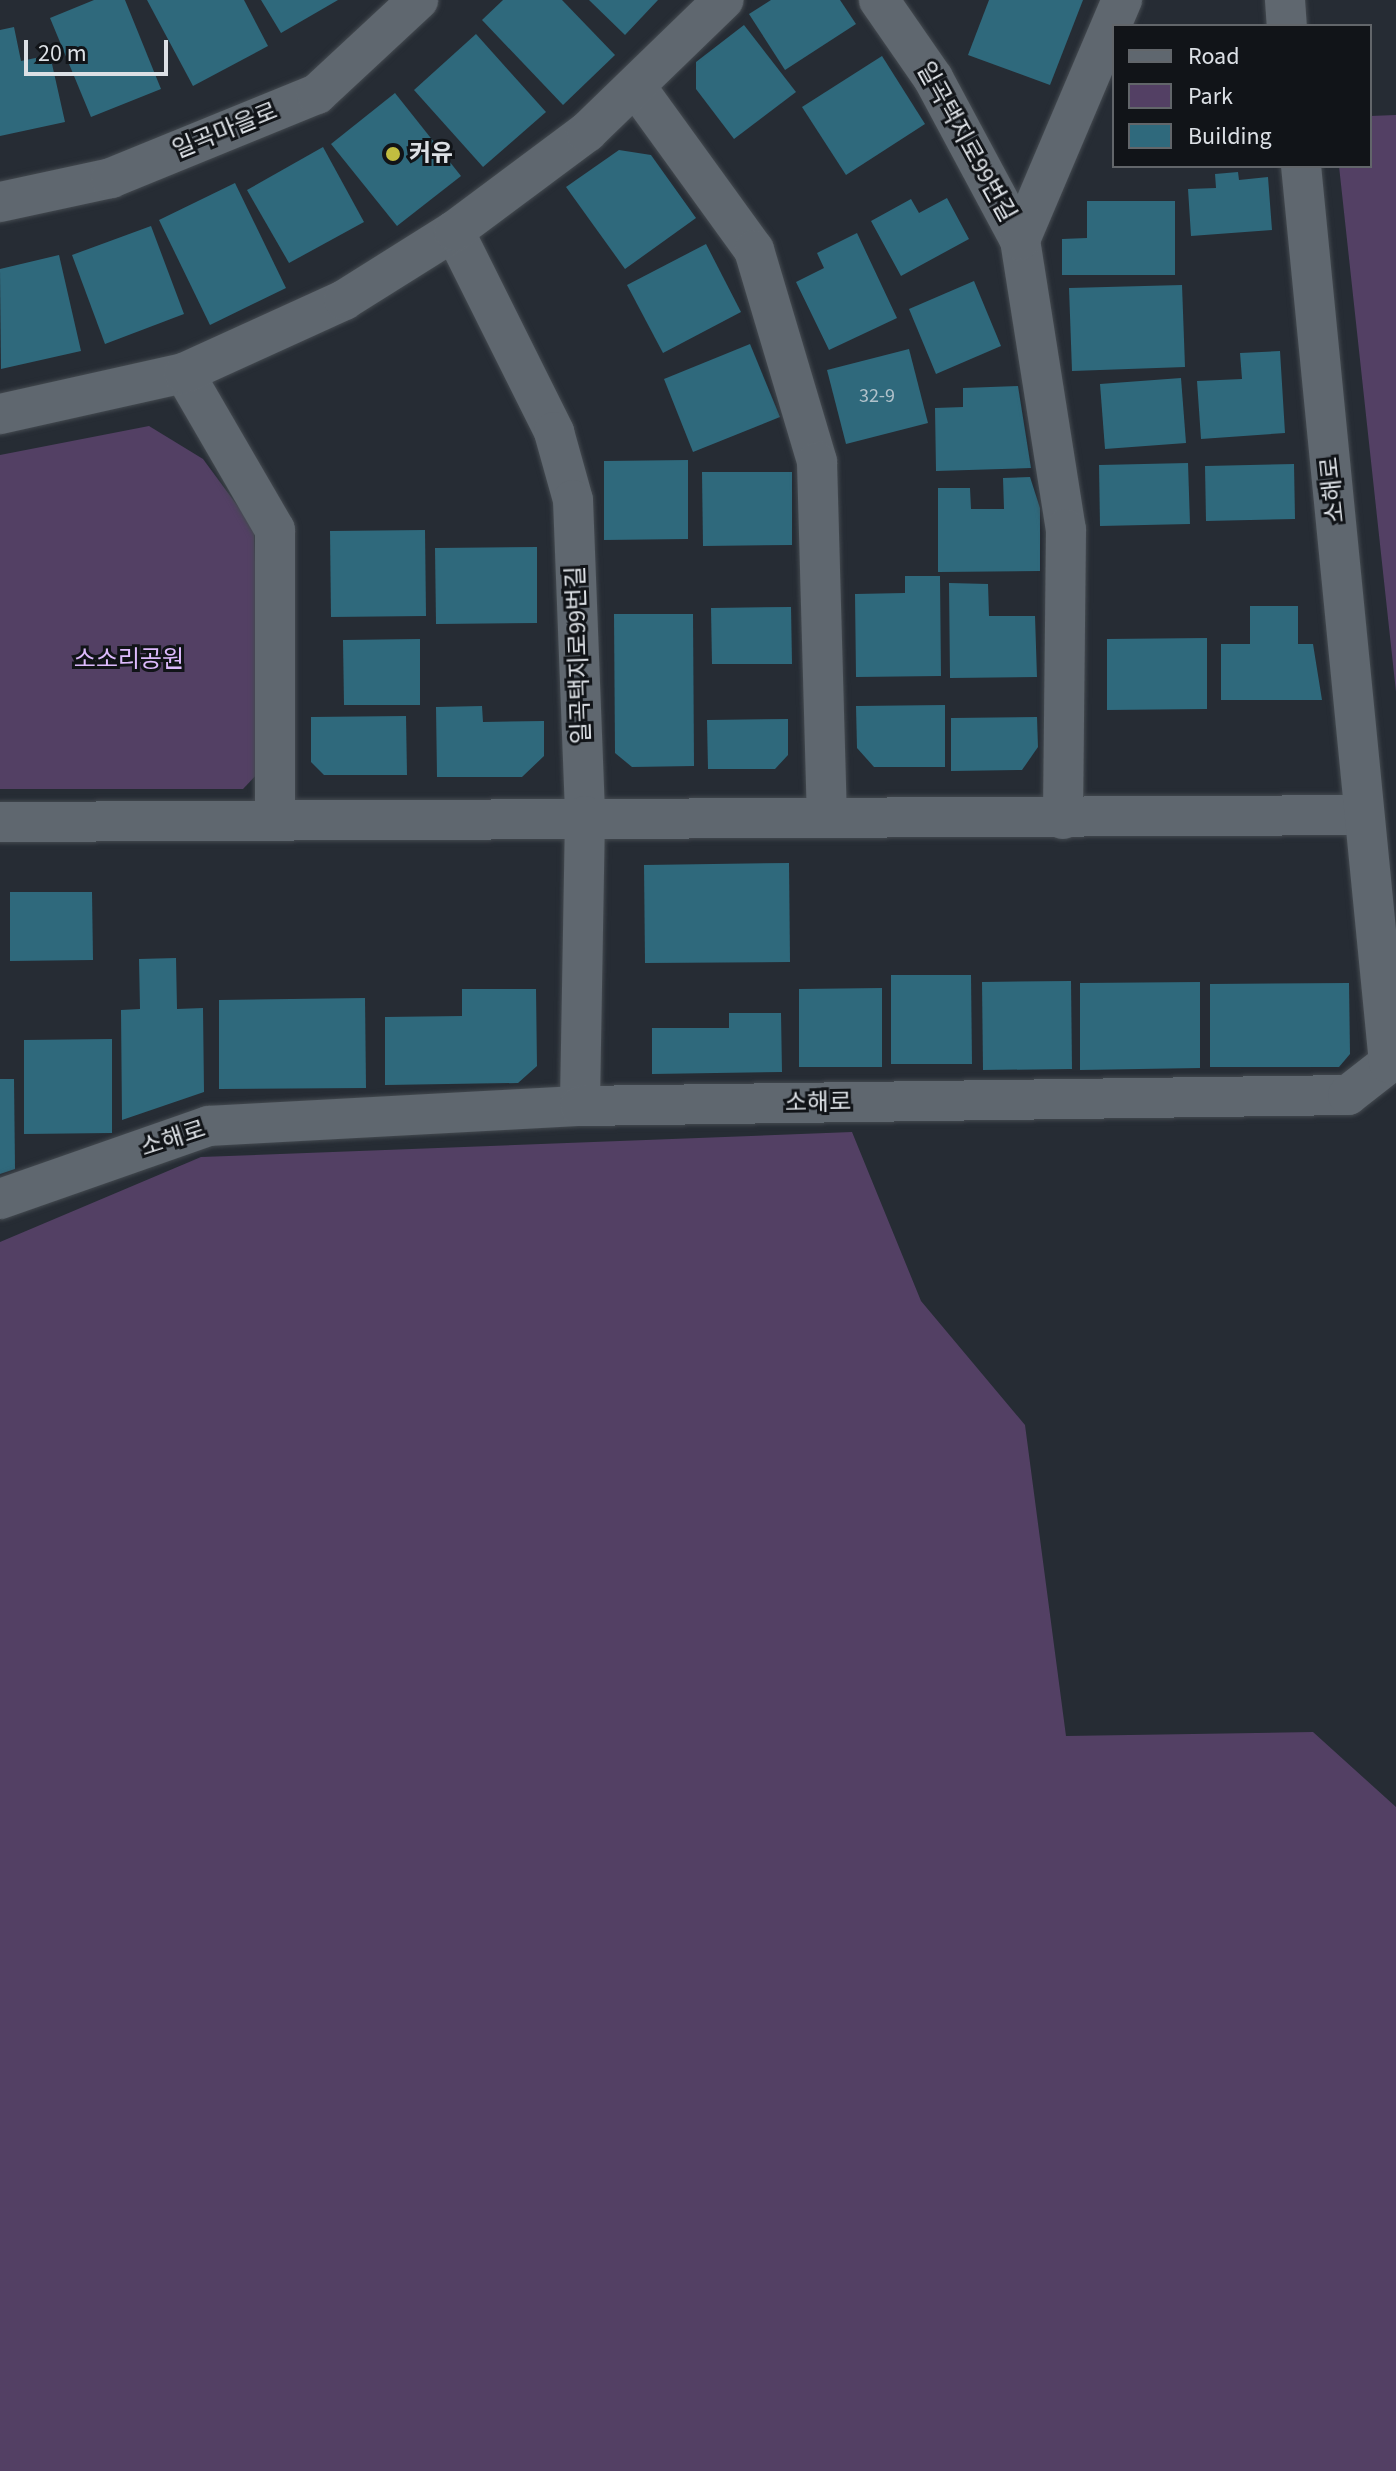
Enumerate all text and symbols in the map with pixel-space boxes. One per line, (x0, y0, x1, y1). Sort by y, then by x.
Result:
scale bar (28, 24, 172, 74)
legend (1112, 24, 1372, 168)
text: 20 m (38, 36, 87, 71)
text: Road (1188, 39, 1240, 74)
street label: 일곡택지로99번길 (910, 57, 1022, 227)
text: Park (1188, 79, 1233, 114)
street label: 일곡마을로 (168, 97, 282, 165)
text: Building (1188, 119, 1272, 154)
place label: 커유 (409, 140, 453, 168)
marker: 커유 (384, 145, 402, 163)
house number: 32-9 (859, 384, 895, 408)
street label: 소해로 (1315, 456, 1351, 524)
street label: 일곡택지로99번길 (561, 565, 597, 745)
park label: 소소리공원 (74, 646, 184, 674)
street label: 소해로 (785, 1088, 851, 1118)
street label: 소해로 (137, 1115, 209, 1163)

